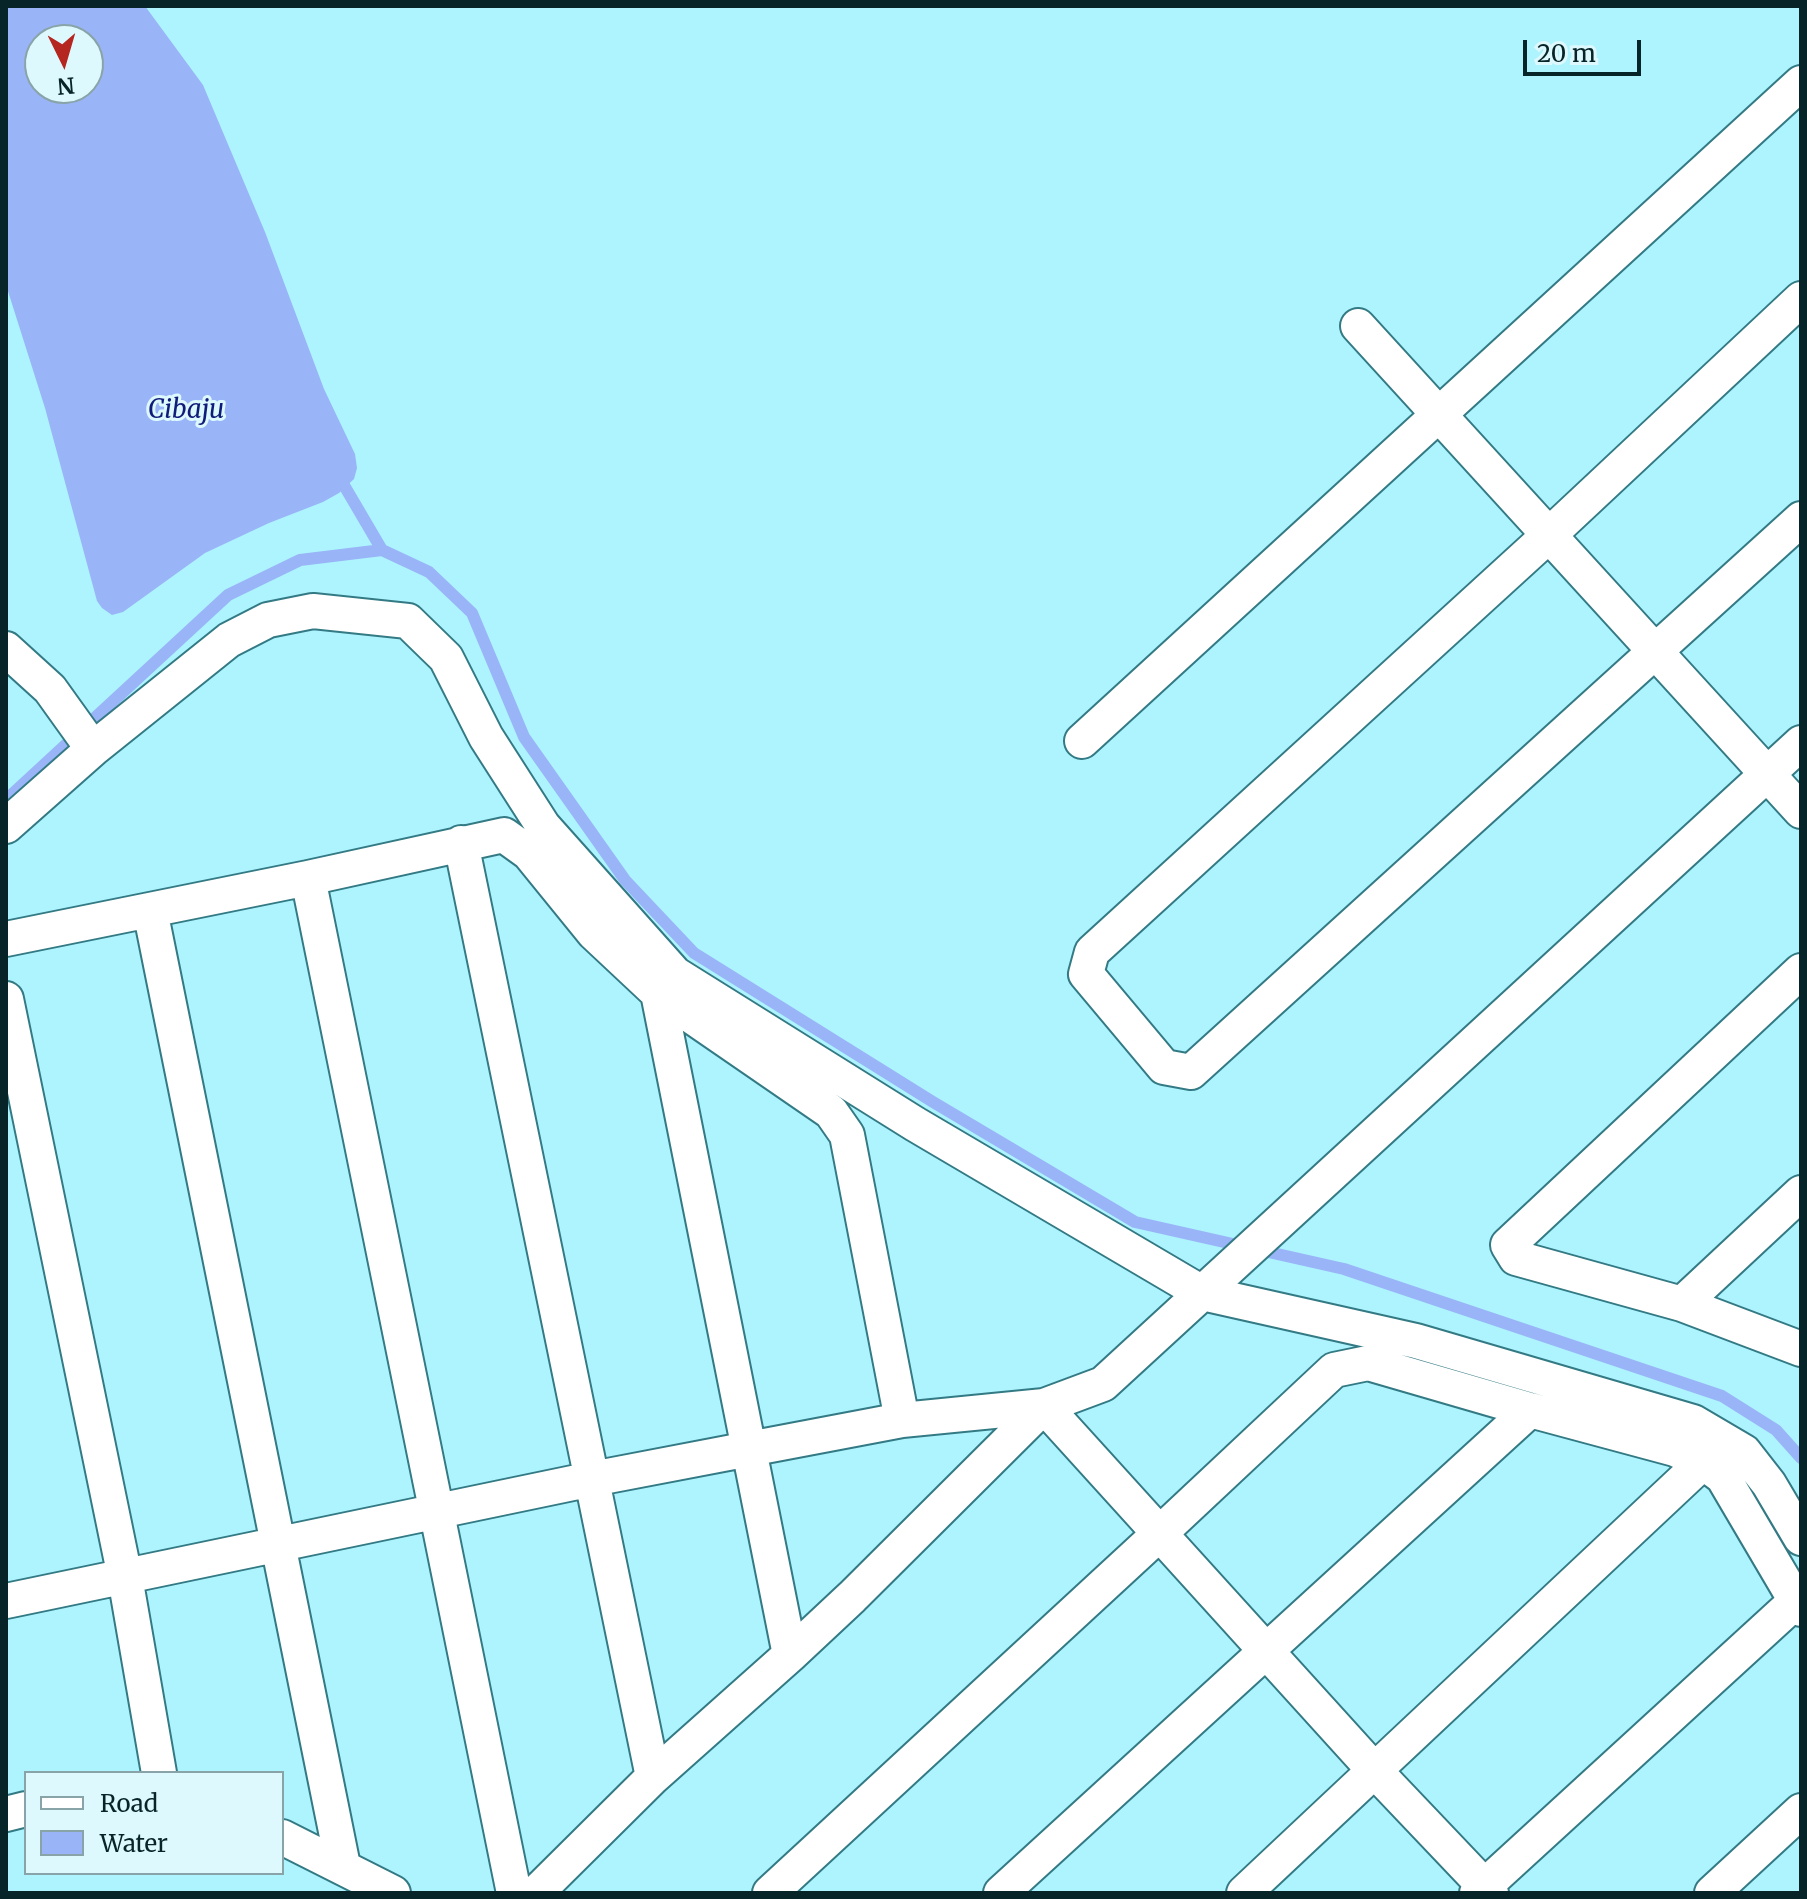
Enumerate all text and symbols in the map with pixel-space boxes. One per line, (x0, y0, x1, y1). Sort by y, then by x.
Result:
north arrow (24, 24, 104, 104)
scale bar (1527, 24, 1645, 74)
text: 20 m (1537, 38, 1596, 69)
text: N (56, 71, 76, 101)
water label: Cibaju (148, 395, 224, 427)
legend (24, 1771, 284, 1875)
text: Road (100, 1788, 158, 1819)
text: Water (100, 1828, 168, 1859)

